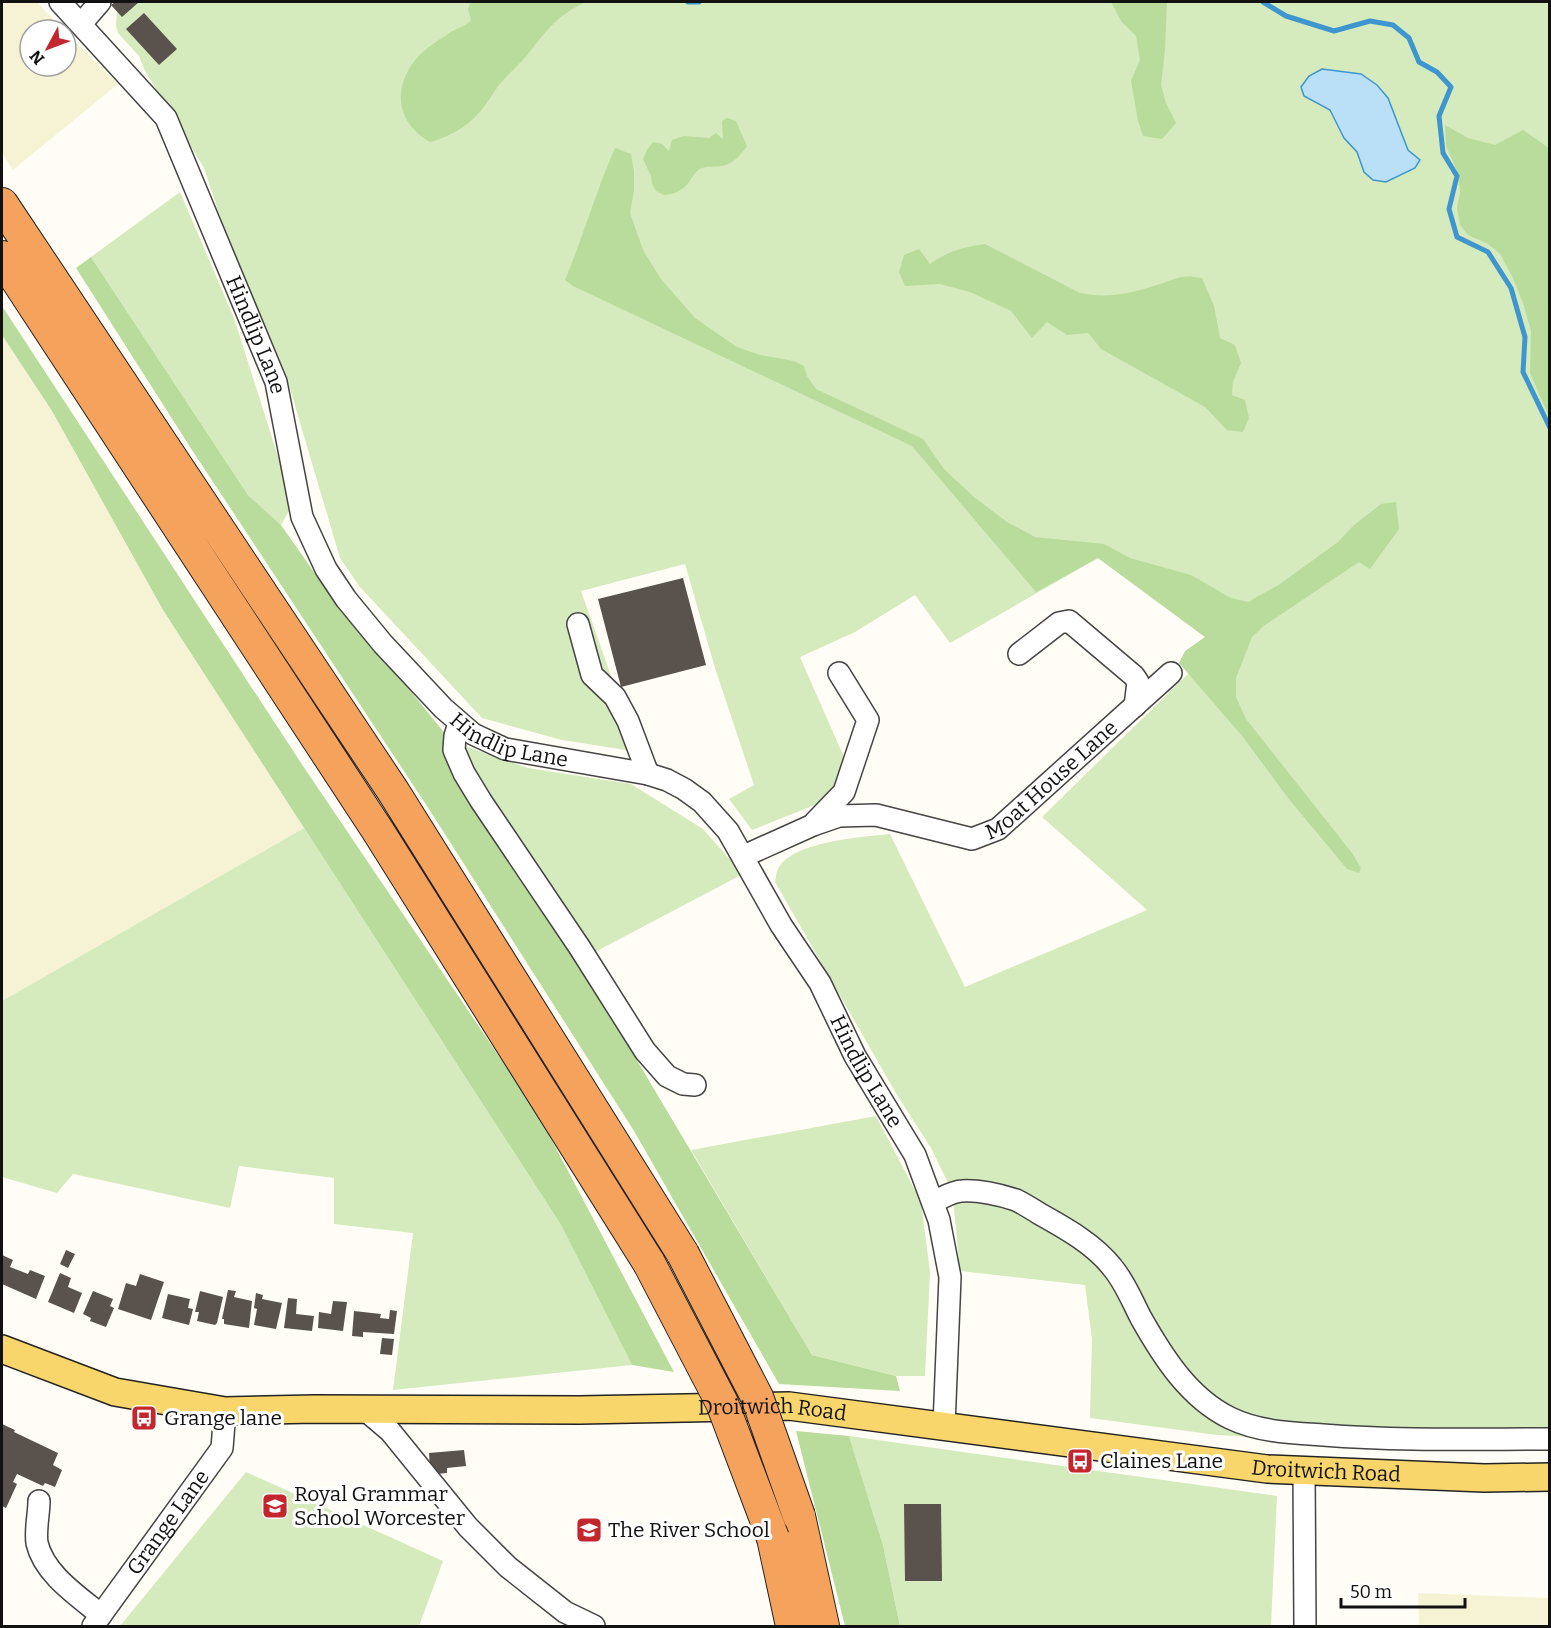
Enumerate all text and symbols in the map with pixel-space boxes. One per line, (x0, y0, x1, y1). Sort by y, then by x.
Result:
north arrow (18, 18, 78, 78)
text: N (26, 47, 48, 68)
street label: Hindlip Lane (220, 272, 291, 396)
street label: Hindlip Lane (445, 707, 570, 773)
street label: Moat House Lane (982, 715, 1123, 846)
street label: Hindlip Lane (824, 1011, 908, 1132)
street label: Droitwich Road (698, 1393, 848, 1426)
bus stop icon: Grange lane (129, 1403, 159, 1433)
place label: Grange lane (164, 1405, 282, 1431)
bus stop icon: Claines Lane (1065, 1446, 1095, 1476)
place label: Claines Lane (1100, 1448, 1223, 1474)
street label: Droitwich Road (1250, 1454, 1401, 1488)
street label: Grange Lane (121, 1465, 215, 1580)
place label: Royal Grammar School Worcester (294, 1481, 465, 1531)
school or university icon: Royal Grammar School Worcester (260, 1491, 290, 1521)
school or university icon: The River School (574, 1515, 604, 1545)
place label: The River School (608, 1517, 770, 1543)
scale bar (1341, 1571, 1466, 1609)
text: 50 m (1350, 1581, 1392, 1603)

